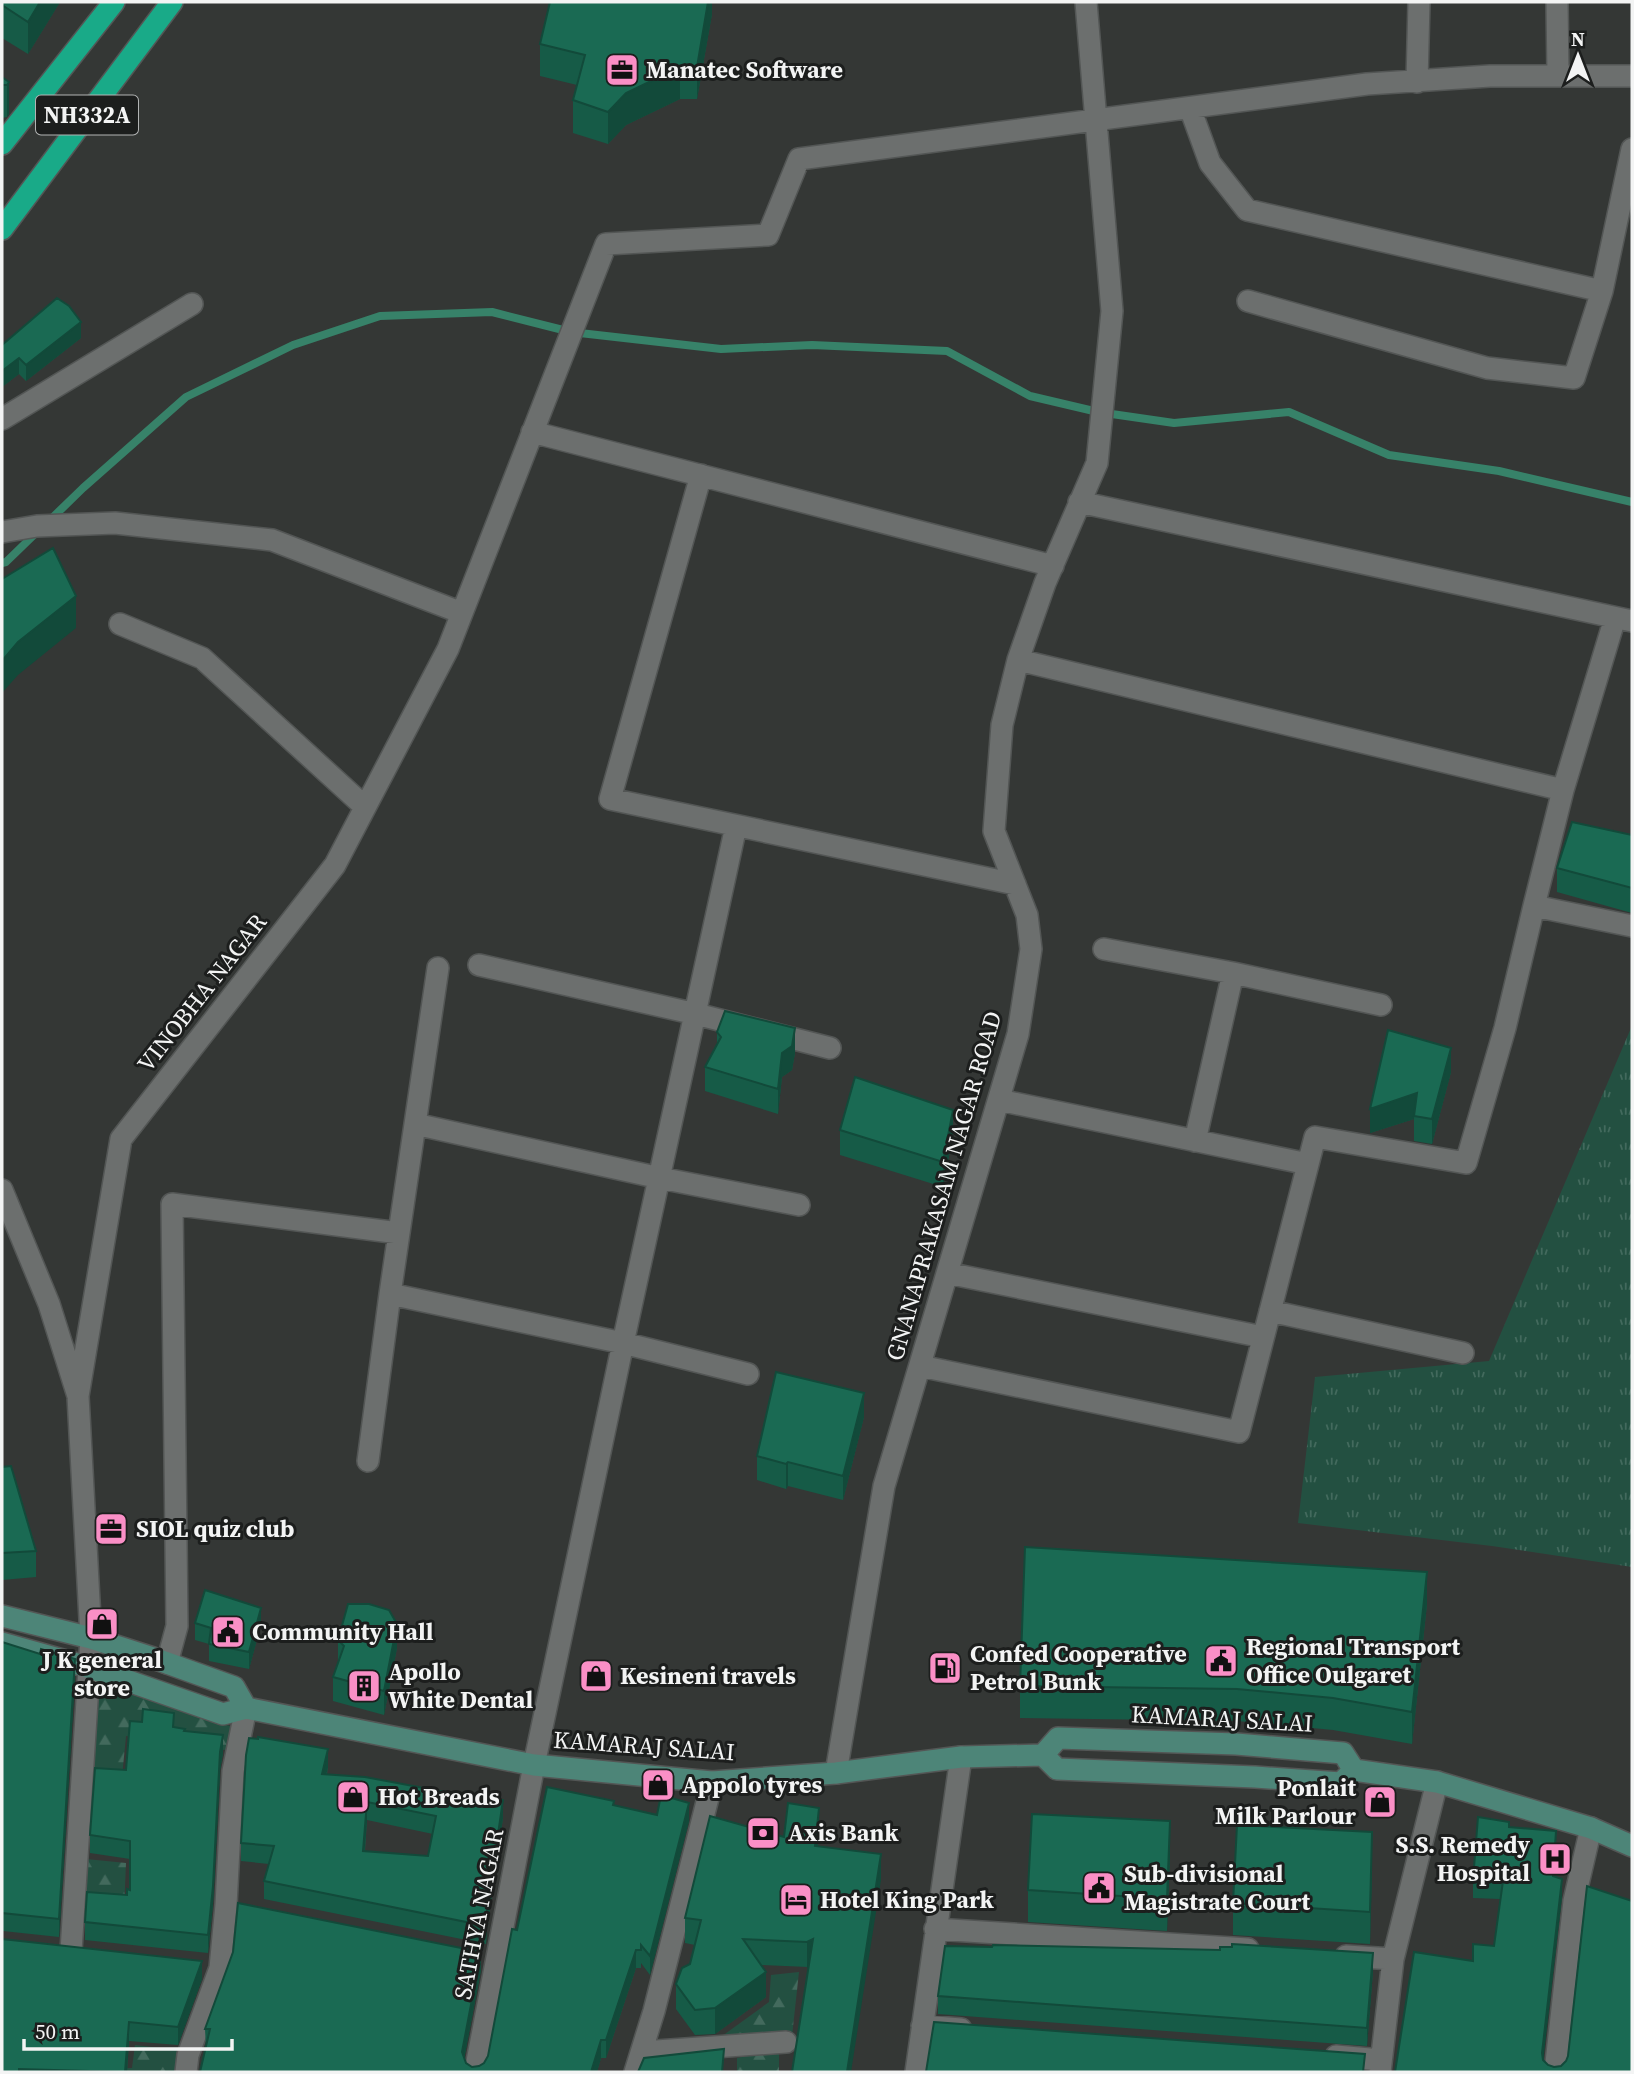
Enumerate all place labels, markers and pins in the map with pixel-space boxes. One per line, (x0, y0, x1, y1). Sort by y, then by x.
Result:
office icon: Manatec Software (603, 51, 641, 89)
place label: Manatec Software (646, 53, 843, 86)
office icon: SIOL quiz club (92, 1510, 130, 1548)
place label: SIOL quiz club (136, 1512, 294, 1545)
shop icon: J K general store (83, 1605, 121, 1643)
public building icon: Community Hall (209, 1613, 247, 1651)
place label: Community Hall (252, 1615, 434, 1648)
place label: Regional Transport Office Oulgaret (1246, 1630, 1461, 1691)
place label: Confed Cooperative Petrol Bunk (970, 1637, 1187, 1698)
public building icon: Regional Transport Office Oulgaret (1202, 1642, 1240, 1680)
place label: J K general store (40, 1643, 162, 1704)
fuel station icon: Confed Cooperative Petrol Bunk (926, 1649, 964, 1687)
place label: Apollo White Dental (388, 1655, 534, 1716)
shop icon: Kesineni travels (577, 1657, 615, 1695)
place label: Kesineni travels (620, 1659, 796, 1692)
building icon: Apollo White Dental (345, 1667, 383, 1705)
shop icon: Appolo tyres (639, 1766, 677, 1804)
place label: Appolo tyres (682, 1768, 822, 1801)
place label: Ponlait Milk Parlour (1215, 1771, 1357, 1832)
shop icon: Hot Breads (334, 1778, 372, 1816)
place label: Hot Breads (378, 1780, 500, 1813)
shop icon: Ponlait Milk Parlour (1361, 1783, 1399, 1821)
bank icon: Axis Bank (744, 1814, 782, 1852)
place label: Axis Bank (788, 1816, 899, 1849)
place label: S.S. Remedy Hospital (1396, 1828, 1530, 1889)
hospital icon: S.S. Remedy Hospital (1536, 1840, 1574, 1878)
place label: Sub-divisional Magistrate Court (1124, 1857, 1310, 1918)
public building icon: Sub-divisional Magistrate Court (1080, 1869, 1118, 1907)
hotel icon: Hotel King Park (777, 1881, 815, 1919)
place label: Hotel King Park (820, 1883, 995, 1916)

